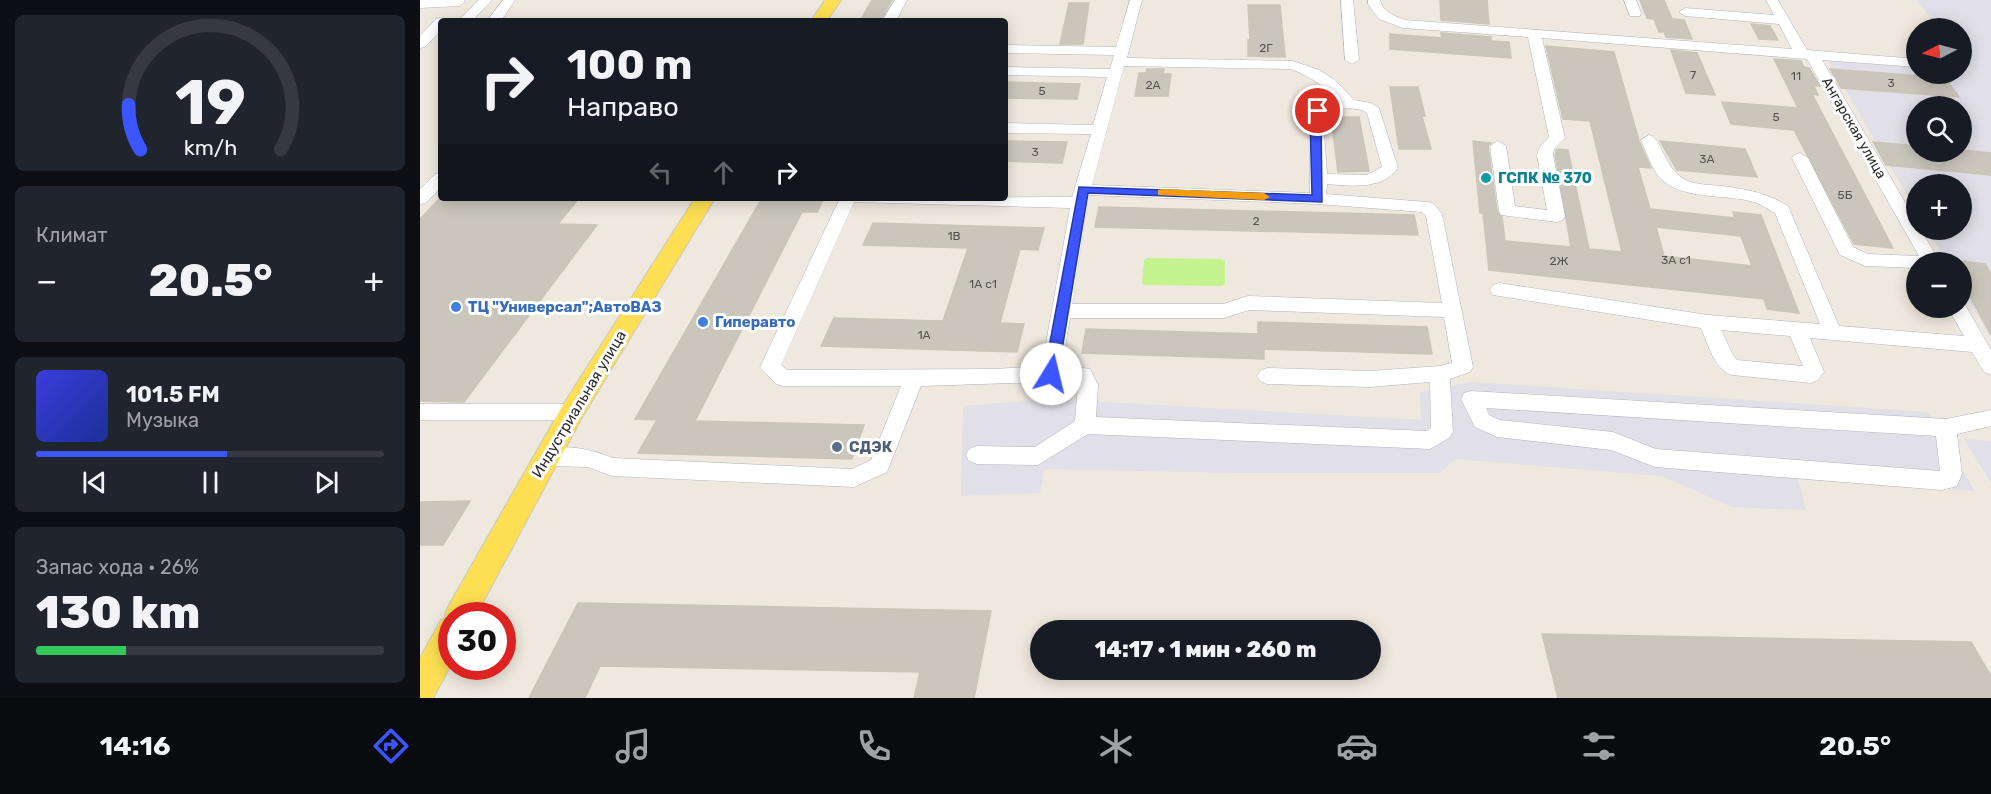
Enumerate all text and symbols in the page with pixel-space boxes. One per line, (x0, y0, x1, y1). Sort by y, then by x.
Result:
north arrow (1906, 18, 1972, 84)
map controls (1906, 18, 1972, 318)
text: 100 m (567, 40, 692, 90)
house number: 2Г (1259, 41, 1273, 55)
icon: right (468, 42, 546, 120)
text: 19 (174, 66, 246, 140)
house number: 7 (1690, 68, 1696, 82)
house number: 11 (1791, 69, 1801, 83)
street label: Ангарская улица (1818, 74, 1890, 182)
house number: 3 (1887, 76, 1895, 90)
house number: 2А (1145, 78, 1161, 92)
house number: 5 (1038, 84, 1046, 98)
pin (1292, 85, 1343, 136)
text: Направо (567, 91, 679, 123)
icon: arrive (1301, 94, 1334, 127)
button: search (1906, 96, 1972, 162)
house number: 5 (1772, 110, 1780, 124)
text: km/h (183, 135, 237, 160)
house number: 3 (1031, 145, 1039, 159)
house number: 3А (1699, 152, 1715, 166)
icon: left (644, 156, 677, 189)
icon: ahead (707, 156, 740, 189)
icon: right (770, 156, 803, 189)
place label: ГСПК № 370 (1498, 169, 1592, 187)
marker: ГСПК № 370 (1479, 171, 1493, 185)
button: + (1906, 174, 1972, 240)
house number: 5Б (1838, 188, 1853, 202)
house number: 2 (1252, 214, 1260, 228)
text: Климат (36, 223, 108, 247)
house number: 1В (947, 229, 961, 243)
button: − (1906, 252, 1972, 318)
house number: 3А с1 (1661, 253, 1691, 267)
text: 20.5° (148, 254, 273, 307)
house number: 2Ж (1550, 254, 1569, 268)
text: − (36, 261, 57, 300)
text: + (363, 261, 384, 300)
house number: 1А с1 (969, 277, 997, 291)
place label: ТЦ "Универсал";АвтоВАЗ (468, 298, 662, 316)
marker: ТЦ "Универсал";АвтоВАЗ (449, 300, 463, 314)
place label: Гиперавто (715, 313, 795, 331)
marker: Гиперавто (696, 315, 710, 329)
street label: Индустриальная улица (528, 327, 630, 481)
house number: 1А (917, 328, 931, 342)
position arrow (1019, 342, 1083, 406)
text: 101.5 FM (126, 381, 220, 408)
text: Музыка (126, 408, 199, 432)
place label: СДЭК (849, 438, 893, 456)
marker: СДЭК (830, 440, 844, 454)
icon: previous (78, 466, 111, 499)
icon: pause (194, 466, 227, 499)
icon: next (310, 466, 343, 499)
text: Запас хода · 26% (36, 555, 199, 579)
text: 130 km (36, 586, 200, 639)
speed limit sign: 30 (438, 602, 516, 680)
text: 14:17 · 1 мин · 260 m (1095, 636, 1316, 663)
icon: directions (370, 725, 412, 767)
icon: music (612, 725, 654, 767)
icon: phone (853, 725, 895, 767)
icon: climate (1095, 725, 1137, 767)
icon: car (1336, 725, 1378, 767)
icon: filters (1578, 725, 1620, 767)
text: 14:16 (100, 730, 171, 762)
text: 20.5° (1819, 730, 1891, 762)

